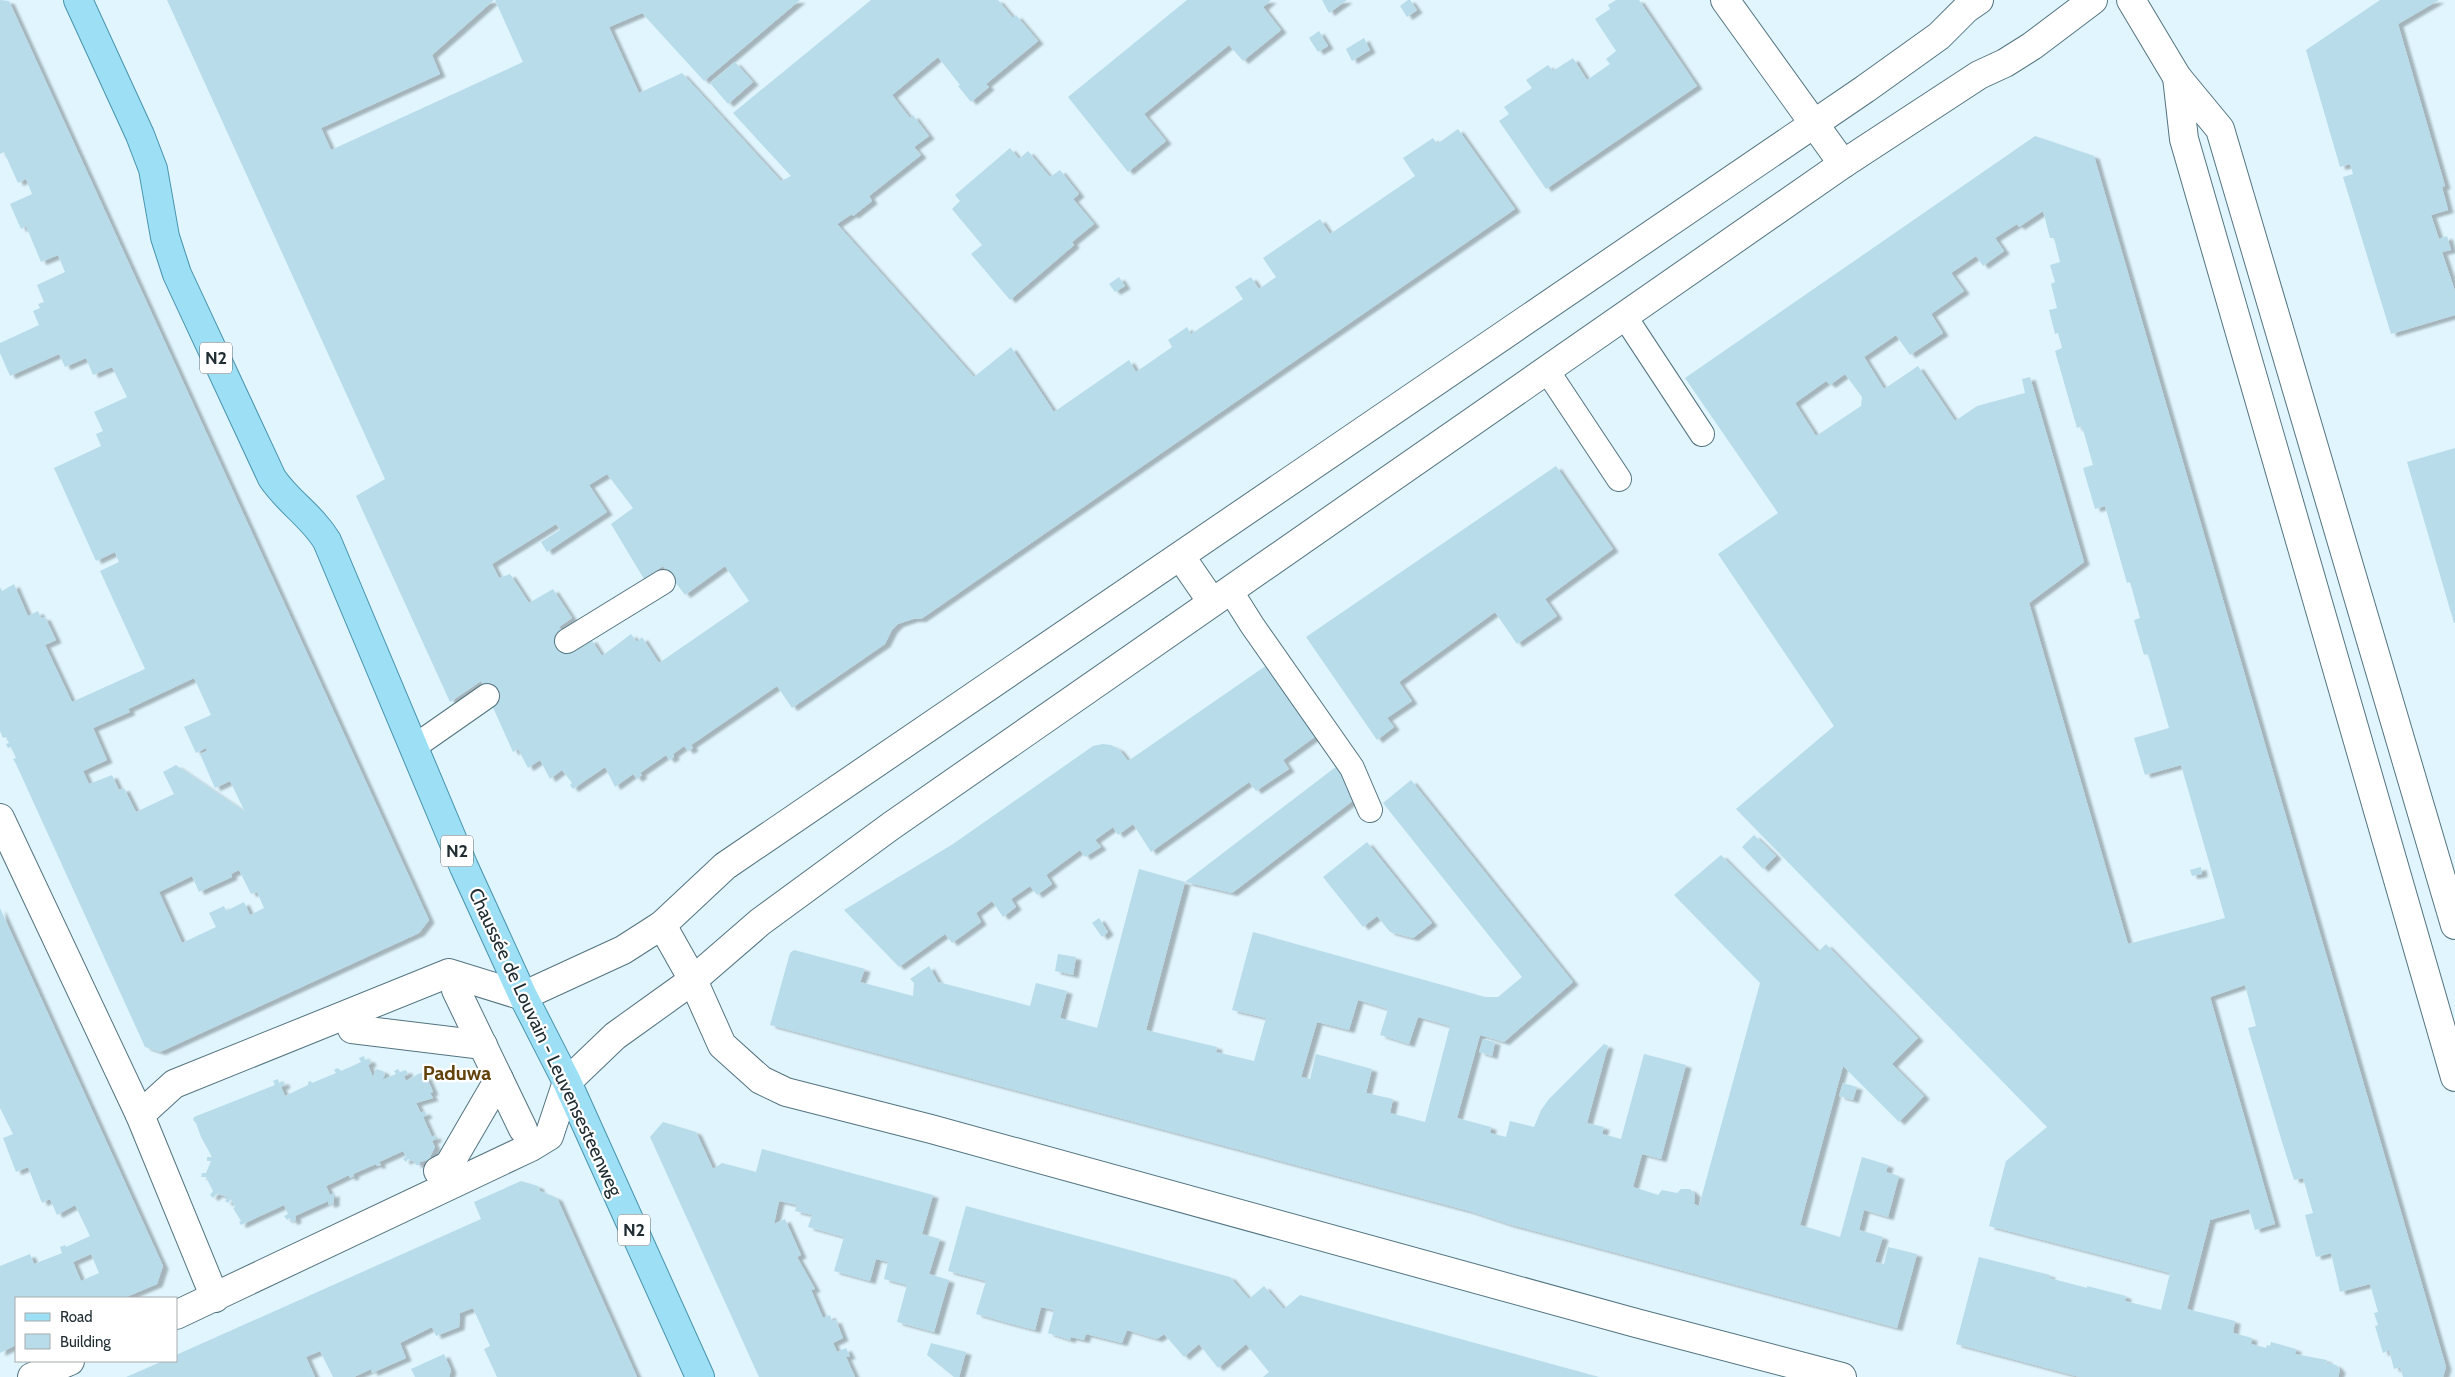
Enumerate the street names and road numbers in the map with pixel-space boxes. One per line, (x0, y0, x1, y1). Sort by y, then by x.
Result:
road number: N2 (200, 342, 232, 373)
road number: N2 (441, 836, 473, 866)
street label: Chaussée de Louvain - Leuvensesteenweg (464, 884, 628, 1201)
road number: N2 (618, 1214, 650, 1246)

